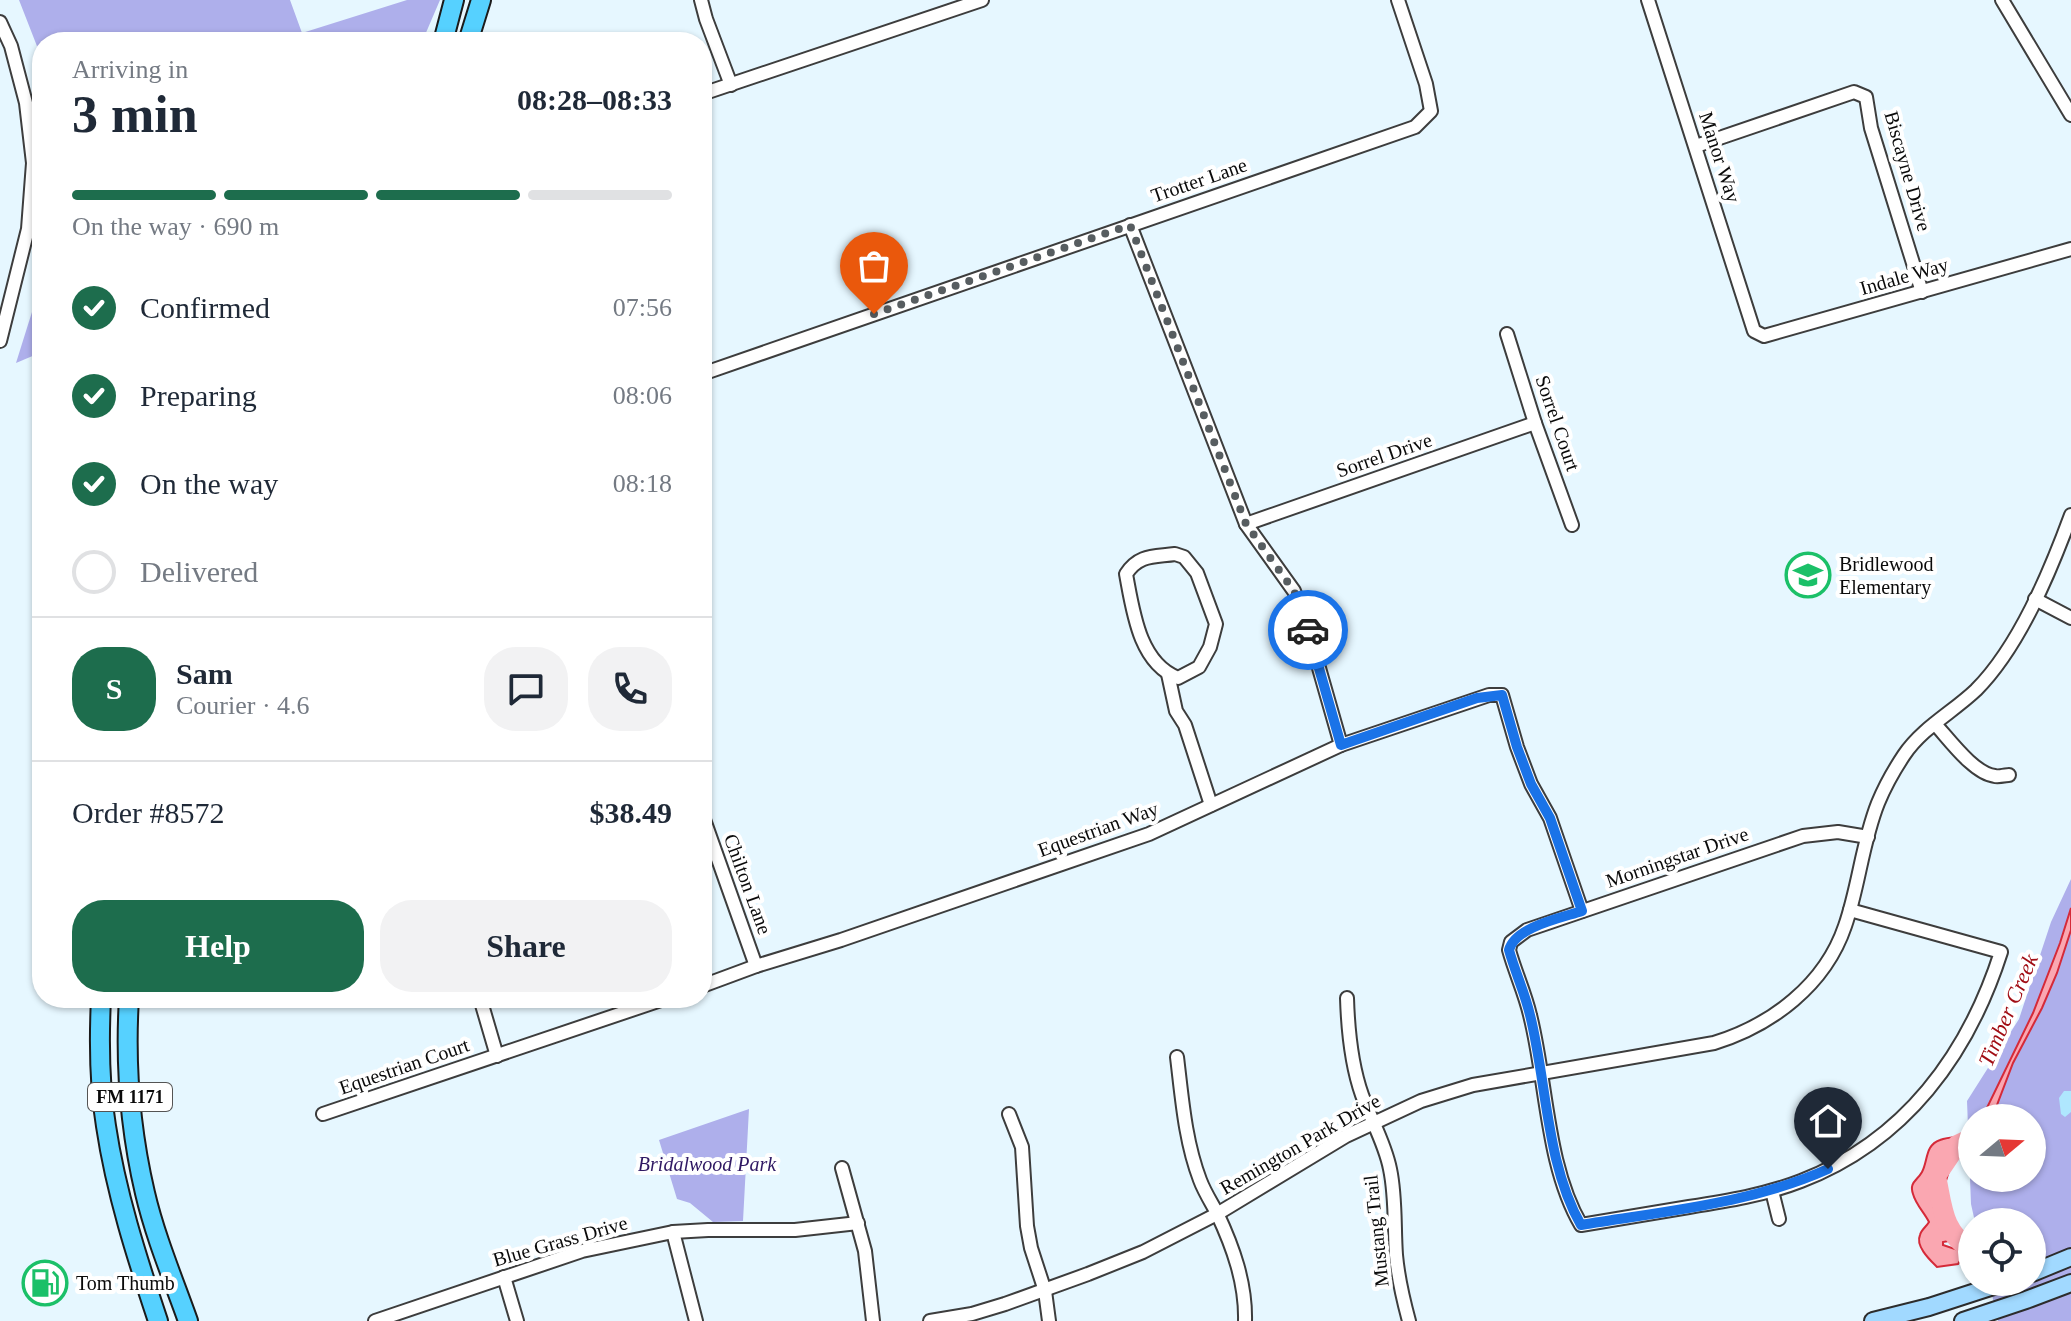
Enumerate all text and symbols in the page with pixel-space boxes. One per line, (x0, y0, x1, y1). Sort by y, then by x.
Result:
text: Arriving in (72, 55, 188, 84)
text: 08:28–08:33 (517, 83, 672, 116)
text: 3 min (72, 86, 198, 143)
street label: Biscayne Drive (1879, 108, 1936, 234)
street label: Manor Way (1694, 109, 1745, 205)
street label: Trotter Lane (1148, 153, 1250, 207)
text: On the way · 690 m (72, 212, 279, 241)
pin (840, 232, 908, 314)
icon: bag (852, 244, 896, 288)
street label: Indale Way (1857, 253, 1951, 300)
icon: check (72, 286, 116, 330)
text: Confirmed (140, 291, 270, 324)
text: 07:56 (613, 293, 672, 322)
street label: Sorrel Court (1531, 372, 1585, 474)
icon: check (72, 374, 116, 418)
text: Preparing (140, 379, 257, 412)
text: 08:06 (613, 381, 672, 410)
street label: Sorrel Drive (1333, 428, 1435, 482)
icon: check (72, 462, 116, 506)
text: On the way (140, 467, 278, 500)
text: 08:18 (613, 469, 672, 498)
school or university icon: Bridlewood Elementary (1784, 551, 1832, 599)
place label: Bridlewood Elementary (1839, 553, 1933, 599)
text: Delivered (140, 555, 258, 588)
courier (1268, 590, 1348, 670)
icon: car (1286, 608, 1330, 652)
button: chat (484, 647, 568, 731)
button: phone (588, 647, 672, 731)
text: Sam (176, 657, 233, 690)
text: S (106, 672, 122, 705)
text: Courier · 4.6 (176, 691, 310, 720)
text: Order #8572 (72, 796, 224, 829)
text: $38.49 (590, 796, 672, 829)
street label: Equestrian Way (1035, 797, 1161, 862)
street label: Morningstar Drive (1603, 822, 1752, 893)
street label: Chilton Lane (720, 831, 776, 937)
button: Help (72, 900, 364, 992)
button: Share (380, 900, 672, 992)
water label: Timber Creek (1973, 949, 2043, 1070)
street label: Equestrian Court (336, 1033, 473, 1100)
road number: FM 1171 (88, 1083, 172, 1111)
pin (1794, 1087, 1862, 1169)
street label: Remington Park Drive (1216, 1089, 1385, 1200)
icon: home (1806, 1099, 1850, 1143)
north arrow (1958, 1104, 2046, 1192)
map controls (1958, 1104, 2046, 1296)
park label: Bridalwood Park (638, 1153, 777, 1175)
street label: Mustang Trail (1359, 1173, 1394, 1288)
button: locate (1958, 1208, 2046, 1296)
street label: Blue Grass Drive (490, 1211, 630, 1271)
fuel station icon: Tom Thumb (21, 1259, 69, 1307)
place label: Tom Thumb (76, 1272, 175, 1294)

